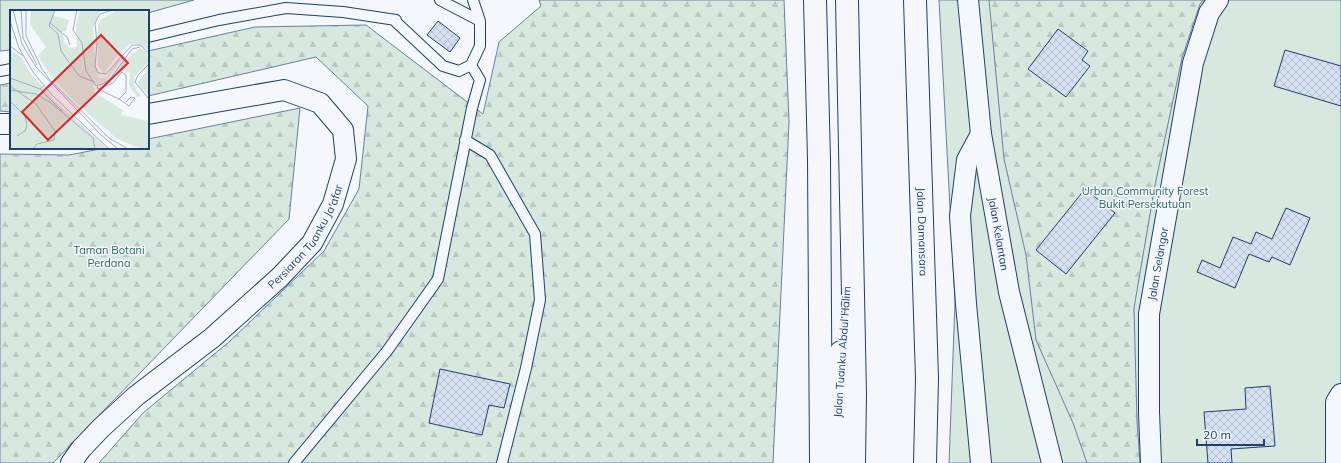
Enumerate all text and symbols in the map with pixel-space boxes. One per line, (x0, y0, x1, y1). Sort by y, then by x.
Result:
inset map (10, 10, 149, 149)
street label: Persiaran Tuanku Ja'afar (265, 183, 345, 292)
park label: Urban Community Forest Bukit Persekutuan (1082, 184, 1209, 211)
street label: Jalan Damansara (914, 187, 931, 277)
street label: Jalan Kelantan (985, 196, 1012, 272)
street label: Jalan Selangor (1144, 226, 1171, 302)
park label: Taman Botani Perdana (73, 243, 145, 270)
street label: Jalan Tuanku Abdul Halim (830, 286, 854, 418)
scale bar (1197, 421, 1264, 447)
text: 20 m (1203, 427, 1231, 442)

